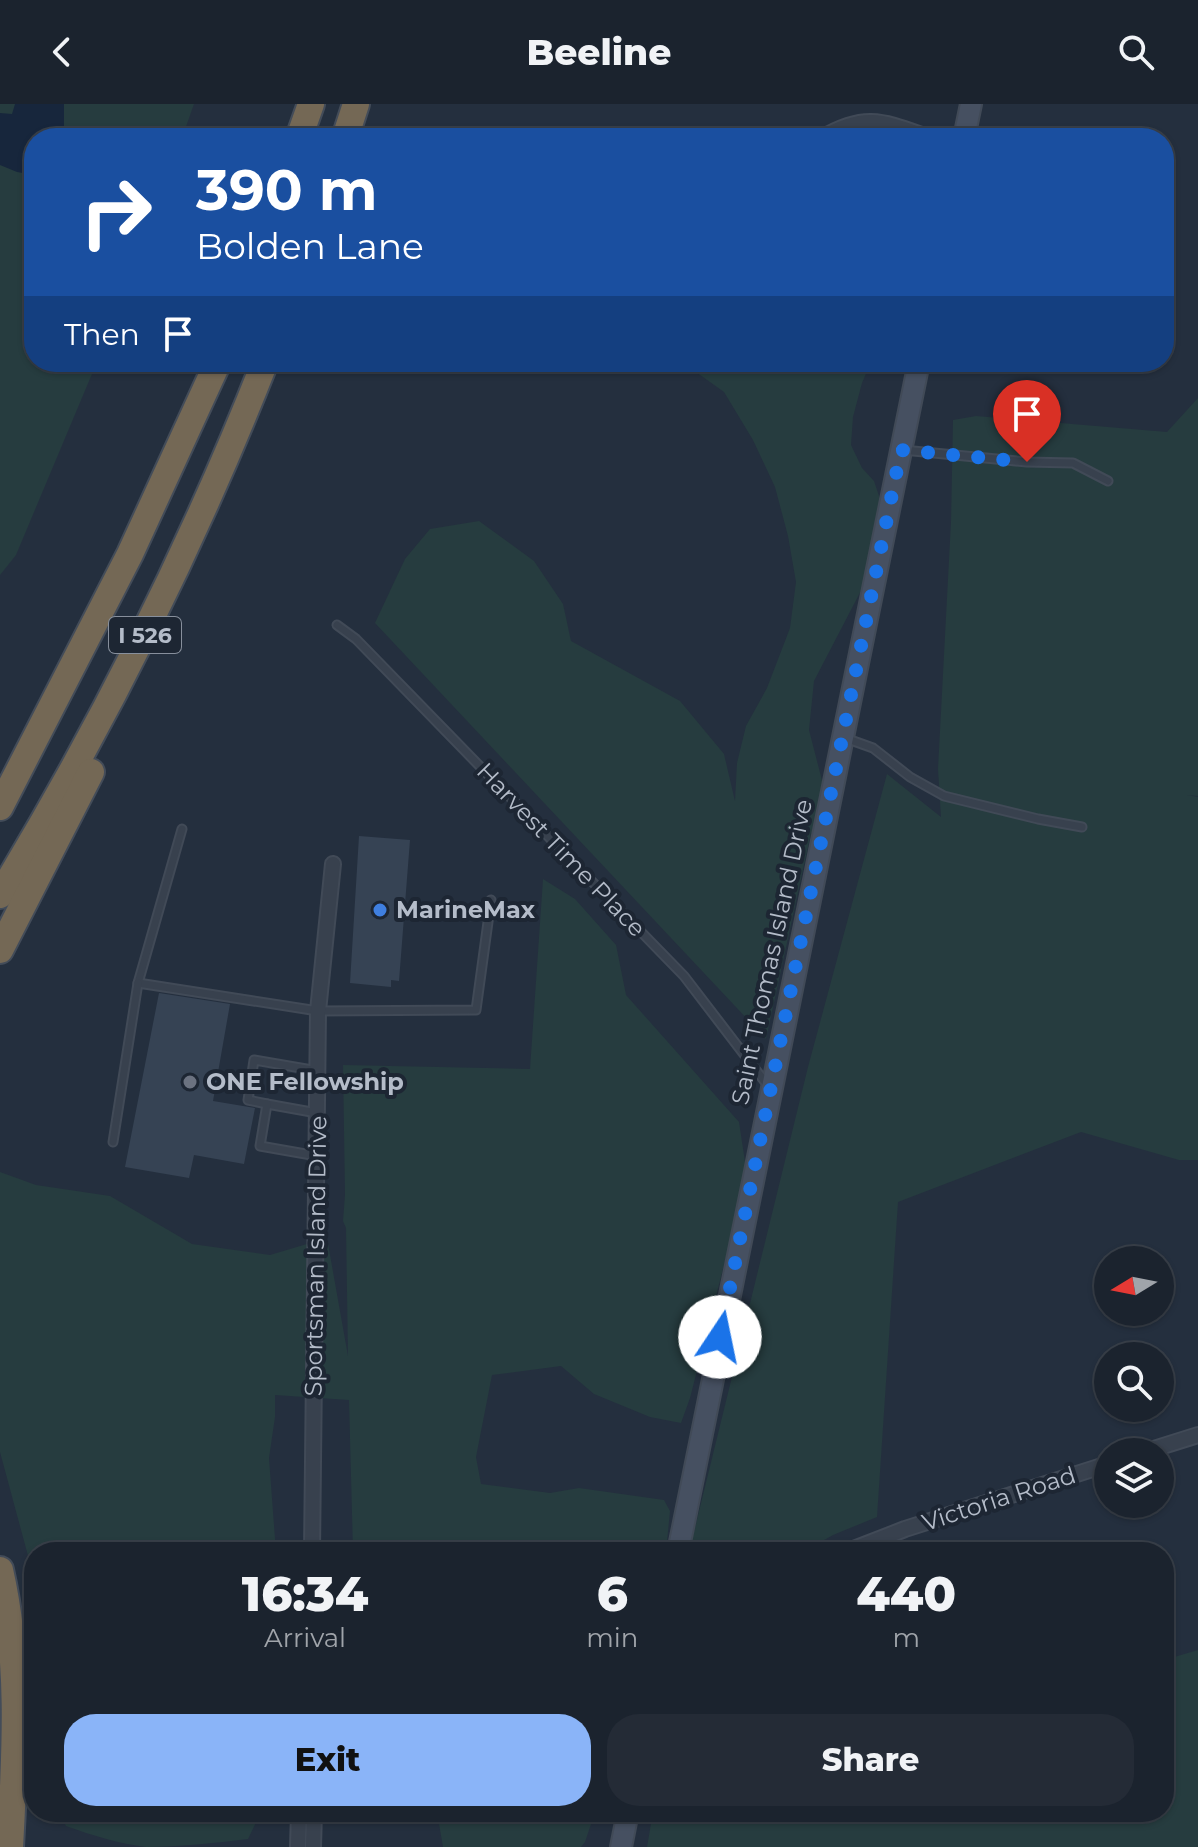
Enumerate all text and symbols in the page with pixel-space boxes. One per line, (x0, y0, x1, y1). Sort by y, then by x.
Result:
icon: back (40, 30, 84, 74)
text: Beeline (527, 30, 671, 74)
icon: search (1114, 30, 1158, 74)
text: 390 m (196, 156, 377, 224)
icon: right (64, 160, 168, 264)
text: Bolden Lane (196, 224, 424, 268)
icon: arrive (156, 312, 200, 356)
text: Then (64, 316, 140, 353)
pin (993, 380, 1061, 462)
icon: arrive (1005, 392, 1049, 436)
road number: I 526 (109, 617, 181, 653)
street label: Harvest Time Place (471, 757, 652, 943)
street label: Saint Thomas Island Drive (725, 797, 818, 1107)
place label: MarineMax (396, 895, 536, 924)
marker: MarineMax (371, 901, 389, 919)
place label: ONE Fellowship (206, 1067, 404, 1096)
marker: ONE Fellowship (181, 1073, 199, 1091)
street label: Sportsman Island Drive (299, 1115, 332, 1397)
north arrow (1094, 1246, 1174, 1326)
map controls (1094, 1246, 1174, 1518)
position arrow (678, 1295, 762, 1379)
button: search (1094, 1342, 1174, 1422)
button: layers (1094, 1438, 1174, 1518)
street label: Victoria Road (918, 1460, 1079, 1537)
text: 16:34 (242, 1565, 368, 1623)
text: 6 (597, 1565, 628, 1623)
text: 440 (856, 1565, 956, 1623)
text: Arrival (264, 1622, 346, 1654)
text: min (586, 1622, 638, 1654)
text: m (892, 1622, 920, 1654)
button: Exit (64, 1714, 591, 1806)
button: Share (607, 1714, 1134, 1806)

